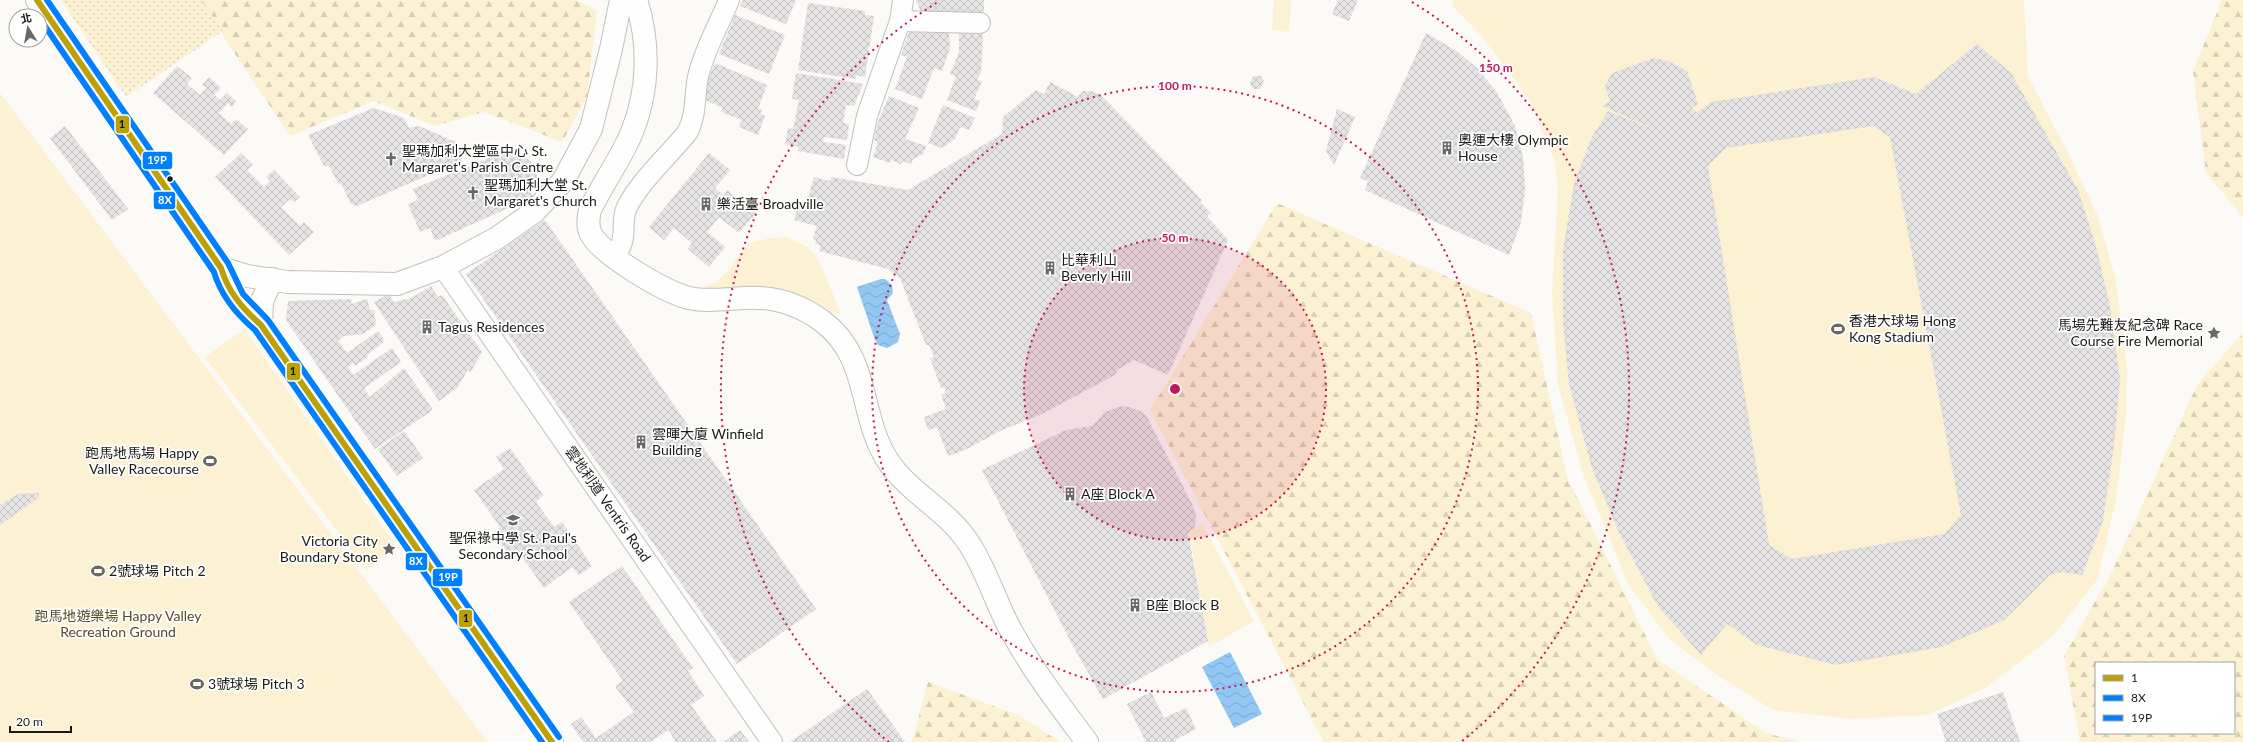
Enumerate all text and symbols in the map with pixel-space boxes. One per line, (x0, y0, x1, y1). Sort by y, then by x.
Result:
north arrow (8, 8, 48, 48)
text: 北 (19, 10, 33, 25)
text: 150 m (1479, 60, 1513, 75)
text: 100 m (1158, 78, 1192, 93)
line badge: 1 (115, 115, 130, 134)
text: 1 (119, 117, 125, 130)
place label: 奧運大樓 Olympic House (1458, 131, 1569, 164)
building icon: 奧運大樓 Olympic House (1439, 140, 1455, 156)
place label: 聖瑪加利大堂區中心 St. Margaret's Parish Centre (402, 142, 553, 175)
line badge: 19P (142, 151, 173, 170)
church icon: 聖瑪加利大堂區中心 St. Margaret's Parish Centre (383, 151, 399, 167)
text: 19P (147, 153, 167, 166)
unlabelled marker (165, 174, 175, 184)
place label: 聖瑪加利大堂 St. Margaret's Church (484, 176, 597, 209)
church icon: 聖瑪加利大堂 St. Margaret's Church (465, 185, 481, 201)
line badge: 8X (153, 191, 176, 210)
text: 8X (158, 193, 172, 206)
place label: 樂活臺 Broadville (717, 195, 824, 212)
building icon: 樂活臺 Broadville (698, 196, 714, 212)
text: 50 m (1162, 230, 1188, 245)
place label: 比華利山 Beverly Hill (1061, 251, 1131, 284)
building icon: 比華利山 Beverly Hill (1042, 260, 1058, 276)
place label: 香港大球場 Hong Kong Stadium (1849, 312, 1956, 345)
place label: 馬場先難友紀念碑 Race Course Fire Memorial (2058, 316, 2203, 349)
place label: Tagus Residences (438, 318, 545, 335)
building icon: Tagus Residences (419, 319, 435, 335)
sports icon: 香港大球場 Hong Kong Stadium (1830, 321, 1846, 337)
place icon: 馬場先難友紀念碑 Race Course Fire Memorial (2206, 325, 2222, 341)
line badge: 1 (286, 362, 301, 381)
text: 1 (290, 364, 296, 377)
centre of rings (1168, 382, 1182, 396)
place label: 雲暉大廈 Winfield Building (652, 425, 764, 458)
building icon: 雲暉大廈 Winfield Building (633, 434, 649, 450)
street label: 雲地利道 Ventris Road (562, 443, 655, 565)
place label: 跑馬地馬場 Happy Valley Racecourse (85, 444, 200, 477)
sports icon: 跑馬地馬場 Happy Valley Racecourse (202, 453, 218, 469)
place label: A座 Block A (1081, 485, 1155, 502)
building icon: A座 Block A (1062, 486, 1078, 502)
school or university icon: 聖保祿中學 St. Paul's Secondary School (505, 512, 521, 528)
place label: 聖保祿中學 St. Paul's Secondary School (449, 529, 577, 562)
place label: Victoria City Boundary Stone (280, 532, 379, 565)
place icon: Victoria City Boundary Stone (381, 541, 397, 557)
line badge: 8X (405, 552, 428, 571)
text: 8X (409, 554, 423, 567)
place label: 2號球場 Pitch 2 (109, 562, 206, 579)
sports icon: 2號球場 Pitch 2 (90, 563, 106, 579)
line badge: 19P (432, 568, 463, 587)
text: 19P (438, 570, 458, 583)
place label: B座 Block B (1146, 596, 1219, 613)
building icon: B座 Block B (1127, 597, 1143, 613)
park label: 跑馬地遊樂場 Happy Valley Recreation Ground (35, 607, 202, 640)
line badge: 1 (458, 609, 473, 628)
text: 1 (463, 611, 469, 624)
legend (2095, 662, 2235, 734)
text: 1 (2131, 670, 2138, 685)
place label: 3號球場 Pitch 3 (208, 675, 305, 692)
sports icon: 3號球場 Pitch 3 (189, 676, 205, 692)
text: 8X (2131, 690, 2146, 705)
scale bar (10, 708, 71, 734)
text: 19P (2131, 710, 2152, 725)
text: 20 m (16, 714, 43, 729)

